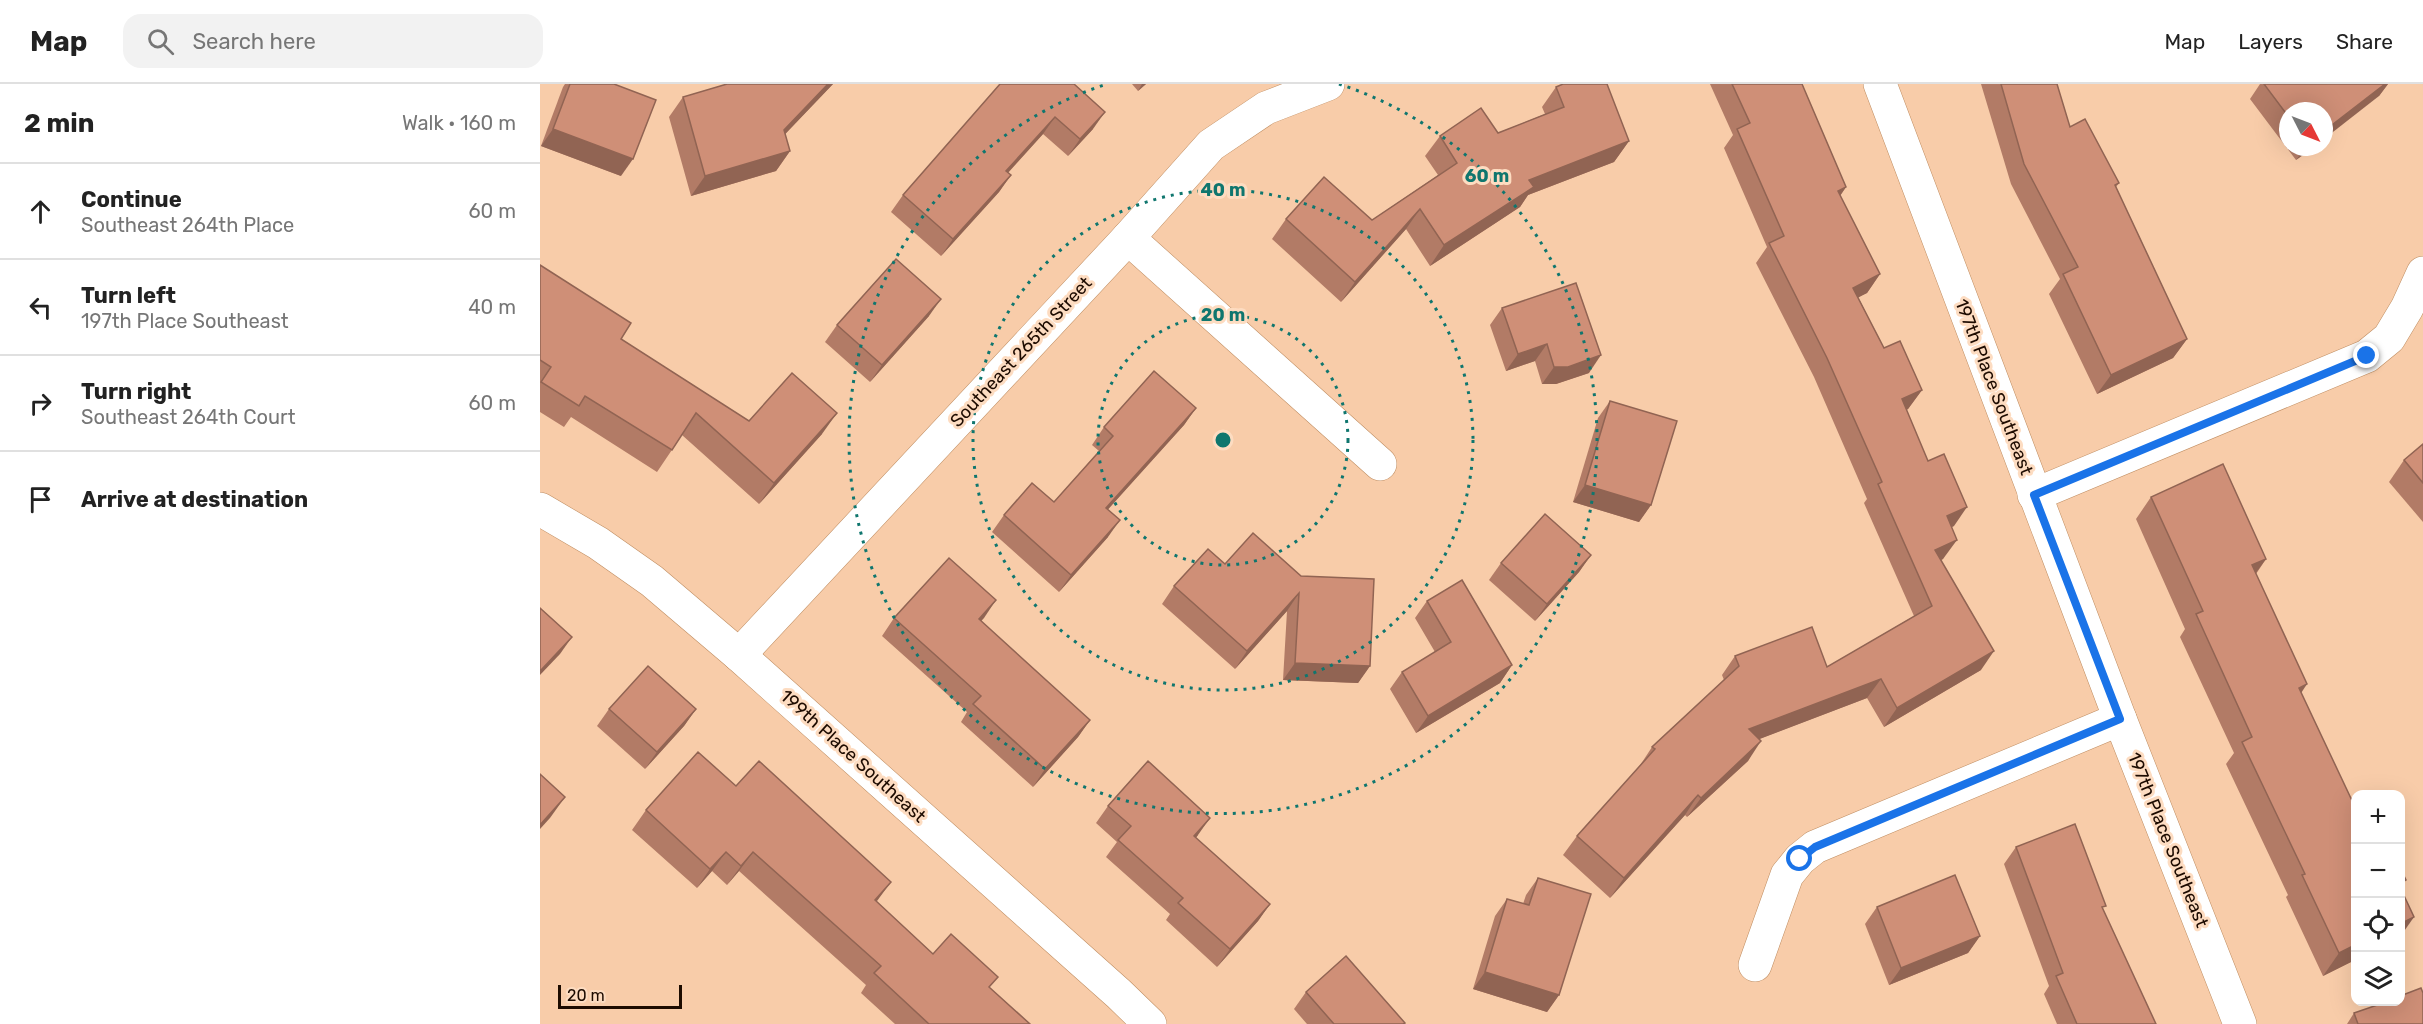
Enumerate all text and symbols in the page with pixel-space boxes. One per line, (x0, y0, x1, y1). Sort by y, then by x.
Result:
search box (123, 14, 543, 68)
text: Map (30, 25, 87, 58)
icon: search (144, 25, 177, 58)
text: Search here (192, 28, 316, 55)
text: Map (2164, 29, 2205, 54)
text: Layers (2238, 29, 2303, 54)
text: Share (2336, 29, 2393, 54)
north arrow (2279, 102, 2333, 156)
text: 2 min (24, 108, 94, 139)
text: Walk · 160 m (402, 111, 516, 135)
text: 60 m (1465, 165, 1509, 187)
text: 40 m (1201, 179, 1245, 201)
text: Continue (81, 186, 182, 213)
icon: ahead (24, 195, 57, 228)
text: 60 m (469, 199, 516, 223)
text: Southeast 264th Place (81, 213, 294, 237)
street label: Southeast 265th Street (946, 272, 1096, 432)
text: Turn left (81, 282, 176, 309)
icon: left (24, 291, 57, 324)
text: 40 m (468, 295, 516, 319)
street label: 197th Place Southeast (1950, 296, 2038, 478)
text: 20 m (1201, 304, 1245, 326)
text: 197th Place Southeast (81, 309, 289, 333)
route end (2353, 342, 2379, 368)
text: Turn right (81, 378, 191, 405)
icon: right (24, 387, 57, 420)
text: 60 m (469, 391, 516, 415)
text: Southeast 264th Court (81, 405, 296, 429)
centre of rings (1213, 430, 1233, 450)
icon: arrive (24, 483, 57, 516)
text: Arrive at destination (81, 486, 308, 513)
street label: 199th Place Southeast (776, 685, 930, 827)
street label: 197th Place Southeast (2123, 749, 2213, 931)
map controls (2351, 790, 2405, 1006)
button: + (2351, 790, 2405, 844)
button: − (2351, 844, 2405, 898)
route start (1786, 845, 1812, 871)
button: locate (2351, 898, 2405, 952)
button: layers (2351, 952, 2405, 1006)
scale bar (558, 982, 682, 1010)
text: 20 m (567, 986, 605, 1005)

